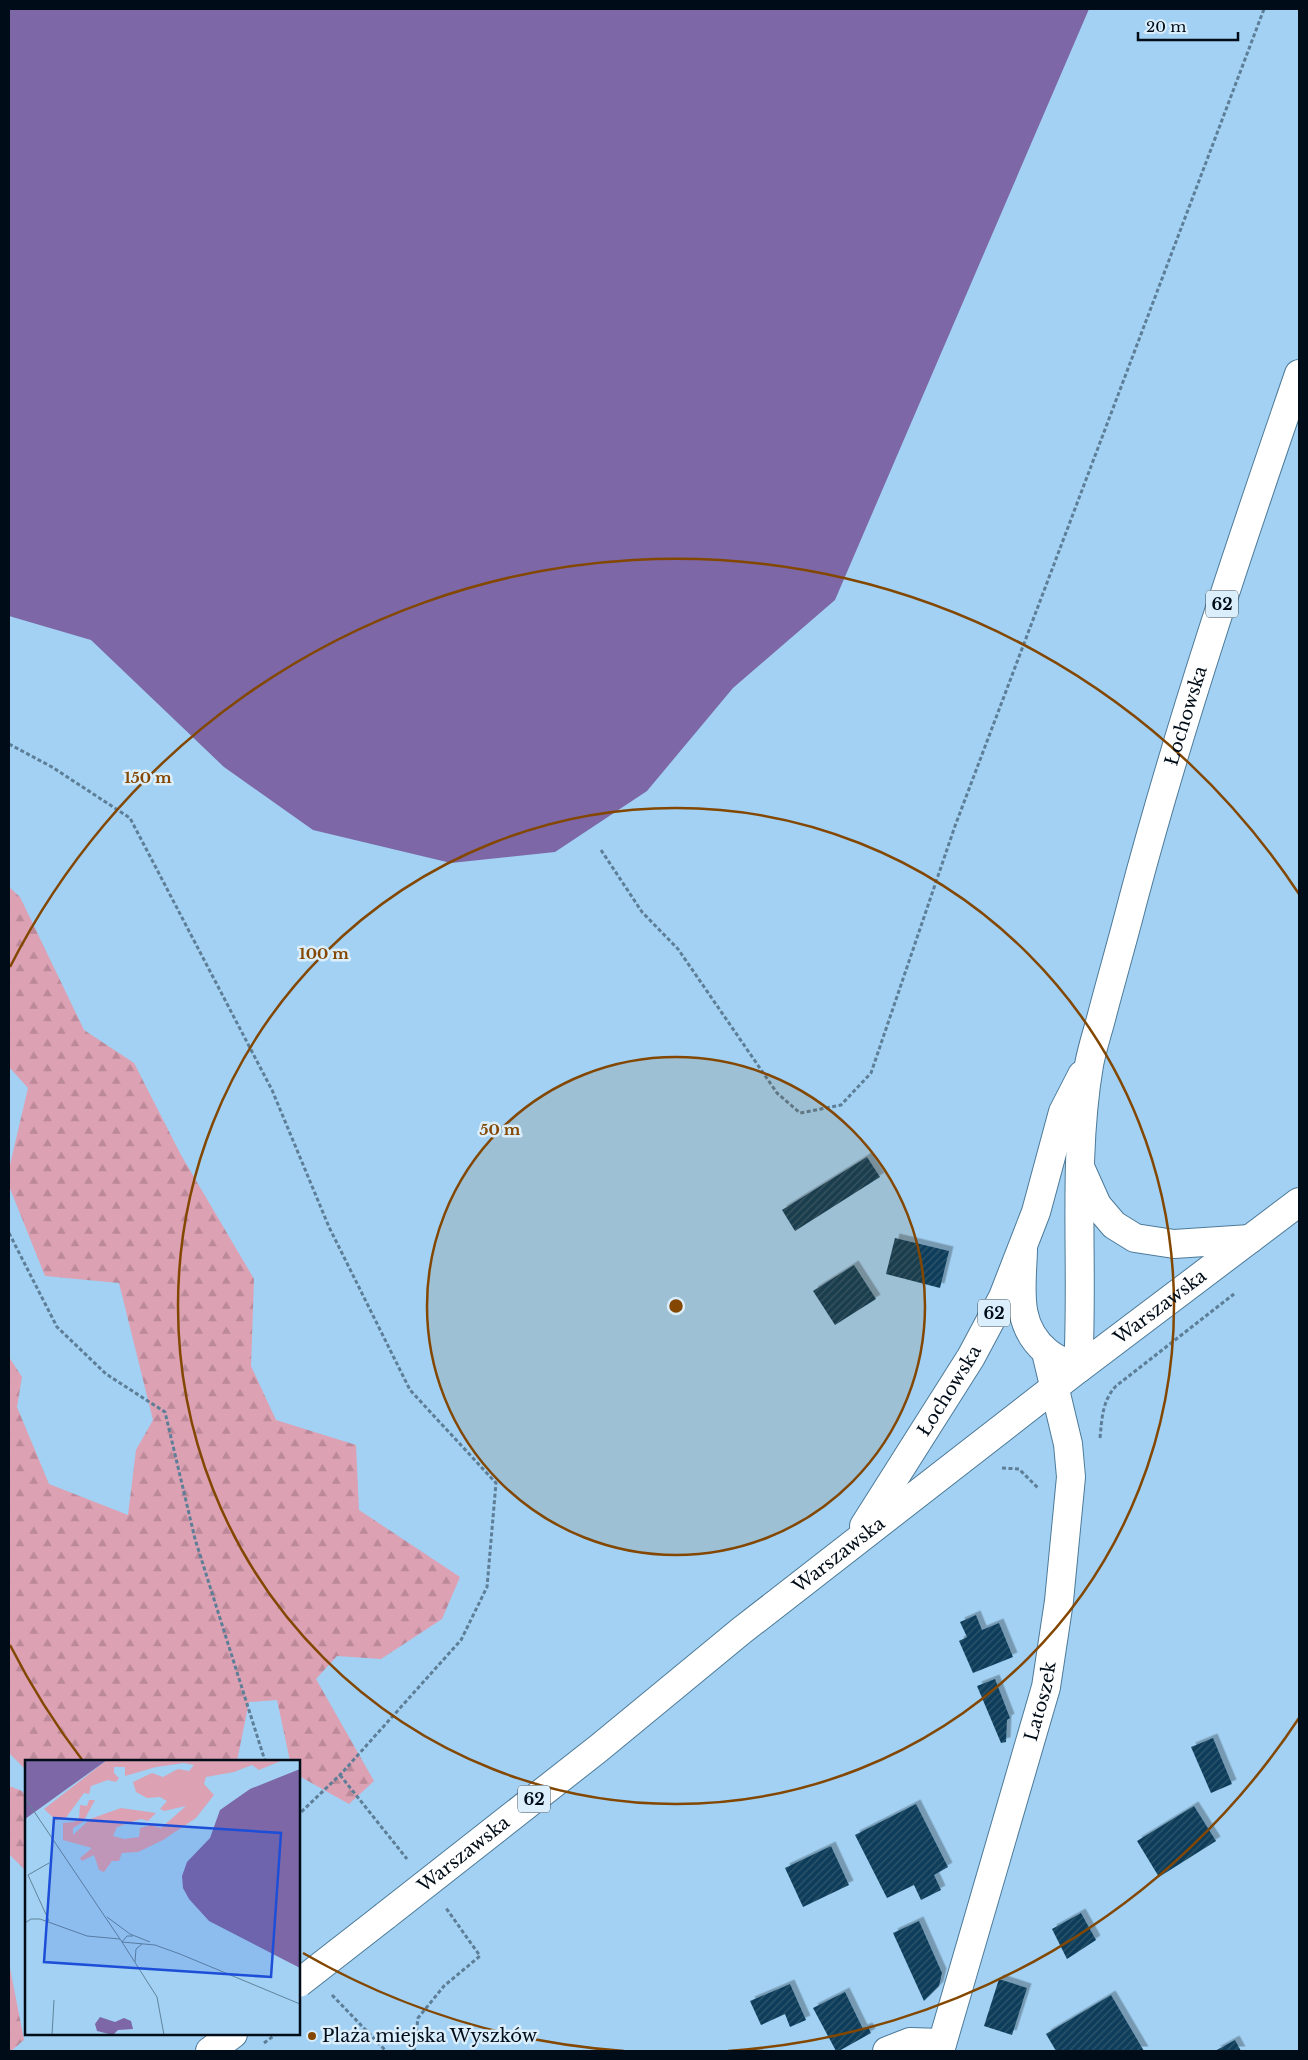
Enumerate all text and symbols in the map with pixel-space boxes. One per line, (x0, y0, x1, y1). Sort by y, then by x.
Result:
scale bar (1138, 10, 1238, 42)
text: 20 m (1146, 17, 1186, 36)
road number: 62 (1206, 590, 1238, 618)
street label: Łochowska (1161, 663, 1212, 768)
text: 150 m (124, 768, 172, 787)
text: 100 m (299, 944, 349, 963)
text: 50 m (480, 1120, 521, 1139)
street label: Warszawska (1109, 1265, 1211, 1350)
centre of rings (667, 1297, 685, 1315)
road number: 62 (978, 1300, 1010, 1326)
street label: Łochowska (913, 1342, 986, 1440)
street label: Warszawska (788, 1512, 889, 1598)
street label: Latoszek (1020, 1660, 1061, 1744)
inset map (25, 1760, 300, 2035)
road number: 62 (518, 1786, 550, 1812)
street label: Warszawska (413, 1811, 514, 1898)
place label: Plaża miejska Wyszków (322, 2025, 538, 2047)
marker: Plaża miejska Wyszków (306, 2030, 318, 2042)

